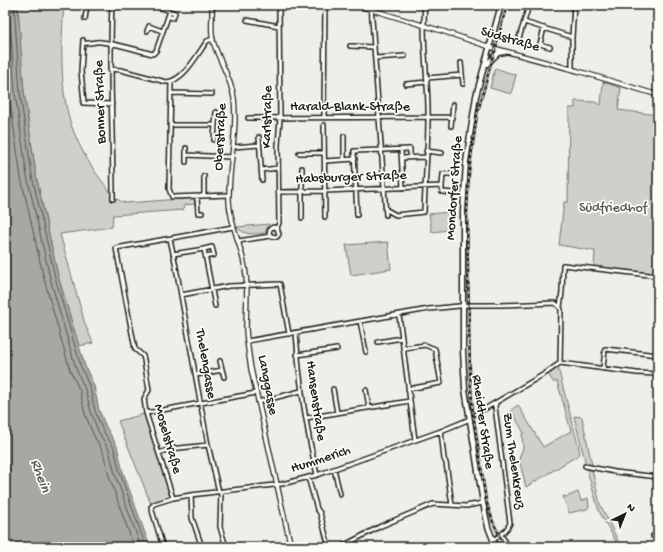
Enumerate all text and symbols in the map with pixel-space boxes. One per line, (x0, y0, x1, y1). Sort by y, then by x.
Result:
street label: Südstraße (479, 23, 542, 57)
street label: Bonner Straße (91, 59, 111, 145)
street label: Karlstraße (259, 85, 277, 149)
street label: Harald-Blank-Straße (290, 99, 411, 116)
street label: Oberstraße (211, 102, 231, 171)
street label: Mondorfer Straße (443, 135, 467, 241)
street label: Habsburger Straße (295, 168, 408, 188)
park label: Südfriedhof (579, 200, 649, 217)
street label: Thelengasse (190, 327, 220, 401)
street label: Langgasse (253, 354, 281, 417)
street label: Hansenstraße (301, 360, 329, 443)
street label: Rheidter Straße (467, 374, 497, 471)
street label: Moselstraße (149, 402, 185, 477)
street label: Zum Thelenkreuz (498, 412, 528, 511)
street label: Hummerich (289, 442, 354, 478)
water label: Rhein (26, 457, 55, 496)
north arrow (605, 494, 645, 534)
text: N (624, 501, 637, 515)

